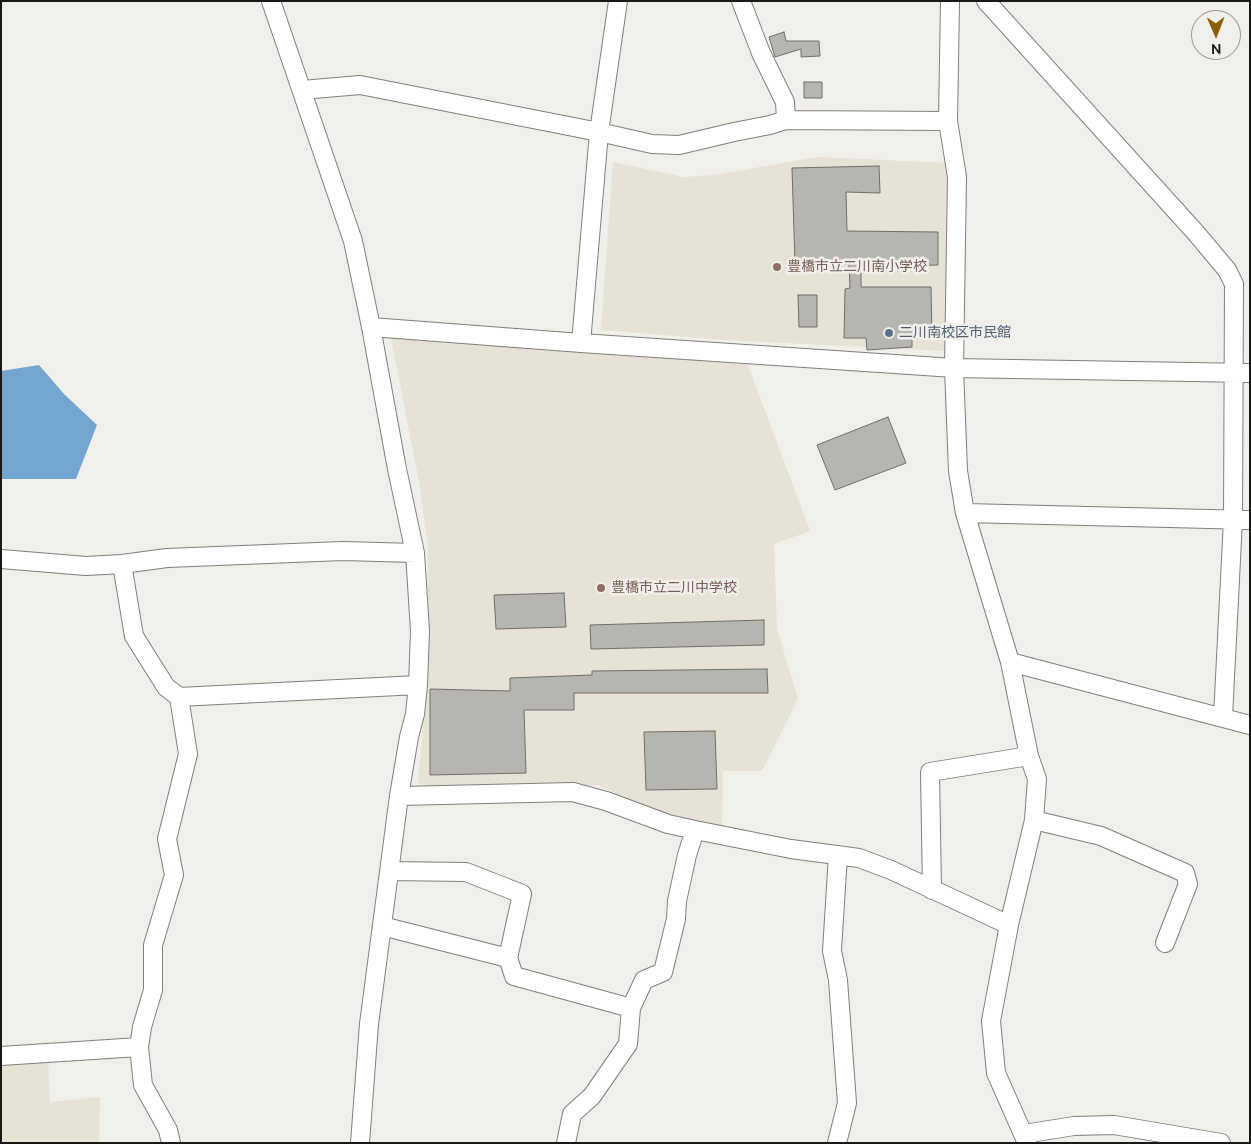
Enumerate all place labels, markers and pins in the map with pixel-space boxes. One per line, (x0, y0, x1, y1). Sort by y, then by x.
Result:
place label: 豊橋市立二川南小学校 (787, 259, 927, 275)
marker: 豊橋市立二川南小学校 (771, 261, 783, 273)
place label: 二川南校区市民館 (899, 325, 1011, 341)
marker: 二川南校区市民館 (883, 327, 895, 339)
place label: 豊橋市立二川中学校 (611, 580, 737, 596)
marker: 豊橋市立二川中学校 (595, 582, 607, 594)

